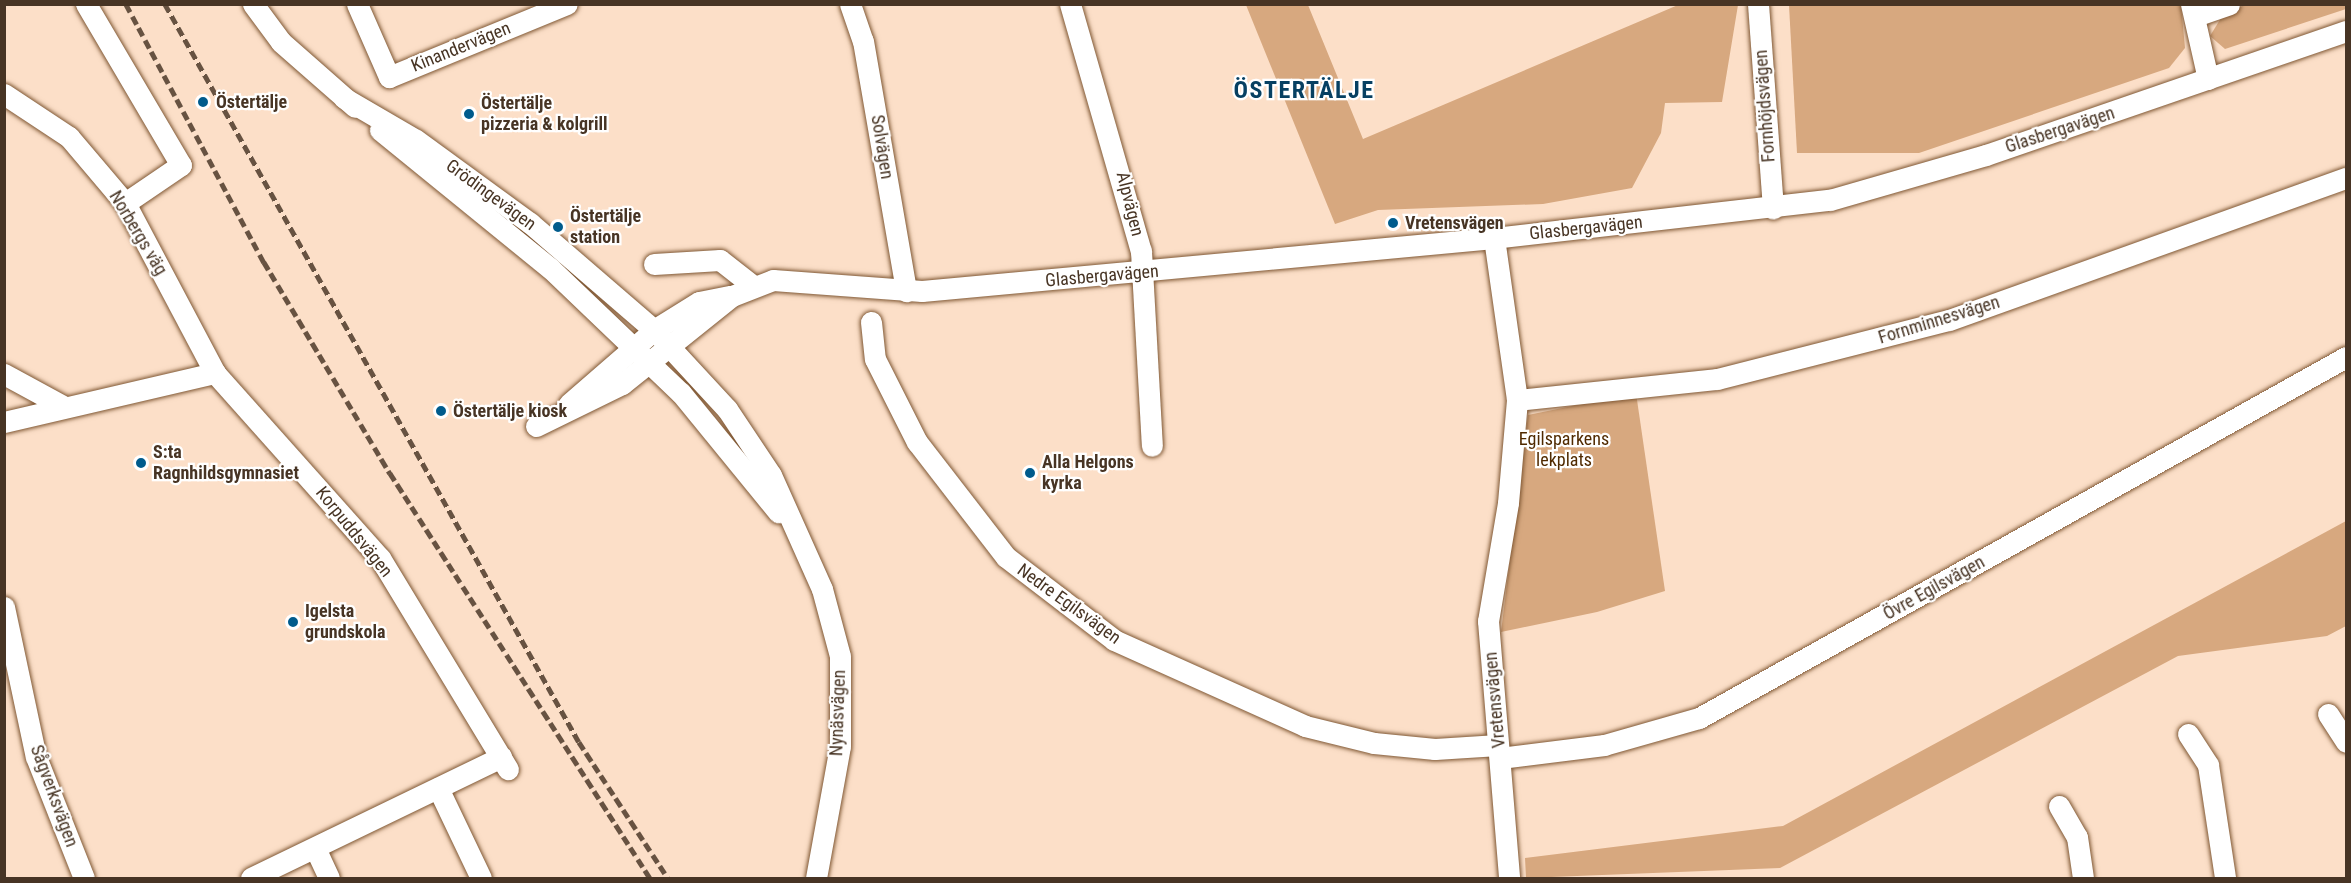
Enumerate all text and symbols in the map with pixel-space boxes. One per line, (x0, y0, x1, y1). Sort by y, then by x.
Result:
street label: Kinandervägen (408, 17, 514, 77)
street label: Fornhöjdsvägen (1750, 49, 1780, 163)
district label: ÖSTERTÄLJE (1234, 77, 1374, 105)
place label: Östertälje (216, 91, 287, 113)
marker: Östertälje (194, 93, 212, 111)
place label: Östertälje pizzeria & kolgrill (481, 93, 608, 136)
street label: Glasbergavägen (2003, 102, 2117, 158)
marker: Östertälje pizzeria & kolgrill (462, 107, 476, 121)
street label: Solvägen (866, 113, 898, 181)
street label: Grödingevägen (442, 155, 540, 235)
street label: Alpvägen (1112, 170, 1148, 238)
street label: Norbergs väg (104, 187, 172, 279)
place label: Östertälje station (570, 206, 641, 248)
street label: Glasbergavägen (1528, 211, 1644, 245)
place label: Vretensvägen (1405, 212, 1504, 234)
marker: Vretensvägen (1386, 216, 1400, 230)
marker: Östertälje station (551, 220, 565, 234)
street label: Glasbergavägen (1044, 260, 1160, 292)
street label: Fornminnesvägen (1876, 291, 2002, 349)
place label: Östertälje kiosk (453, 400, 567, 422)
marker: Östertälje kiosk (434, 404, 448, 418)
park label: Egilsparkens lekplats (1519, 429, 1609, 472)
place label: S:ta Ragnhildsgymnasiet (153, 442, 299, 484)
place label: Alla Helgons kyrka (1042, 452, 1134, 494)
marker: S:ta Ragnhildsgymnasiet (134, 456, 148, 470)
marker: Alla Helgons kyrka (1023, 466, 1037, 480)
street label: Korpuddsvägen (311, 482, 397, 582)
street label: Övre Egilsvägen (1879, 551, 1989, 625)
street label: Nedre Egilsvägen (1013, 559, 1125, 649)
place label: Igelsta grundskola (305, 601, 385, 644)
marker: Igelsta grundskola (286, 615, 300, 629)
street label: Vretensvägen (1480, 651, 1510, 749)
street label: Nynäsvägen (826, 669, 850, 757)
street label: Sågverksvägen (26, 742, 82, 850)

